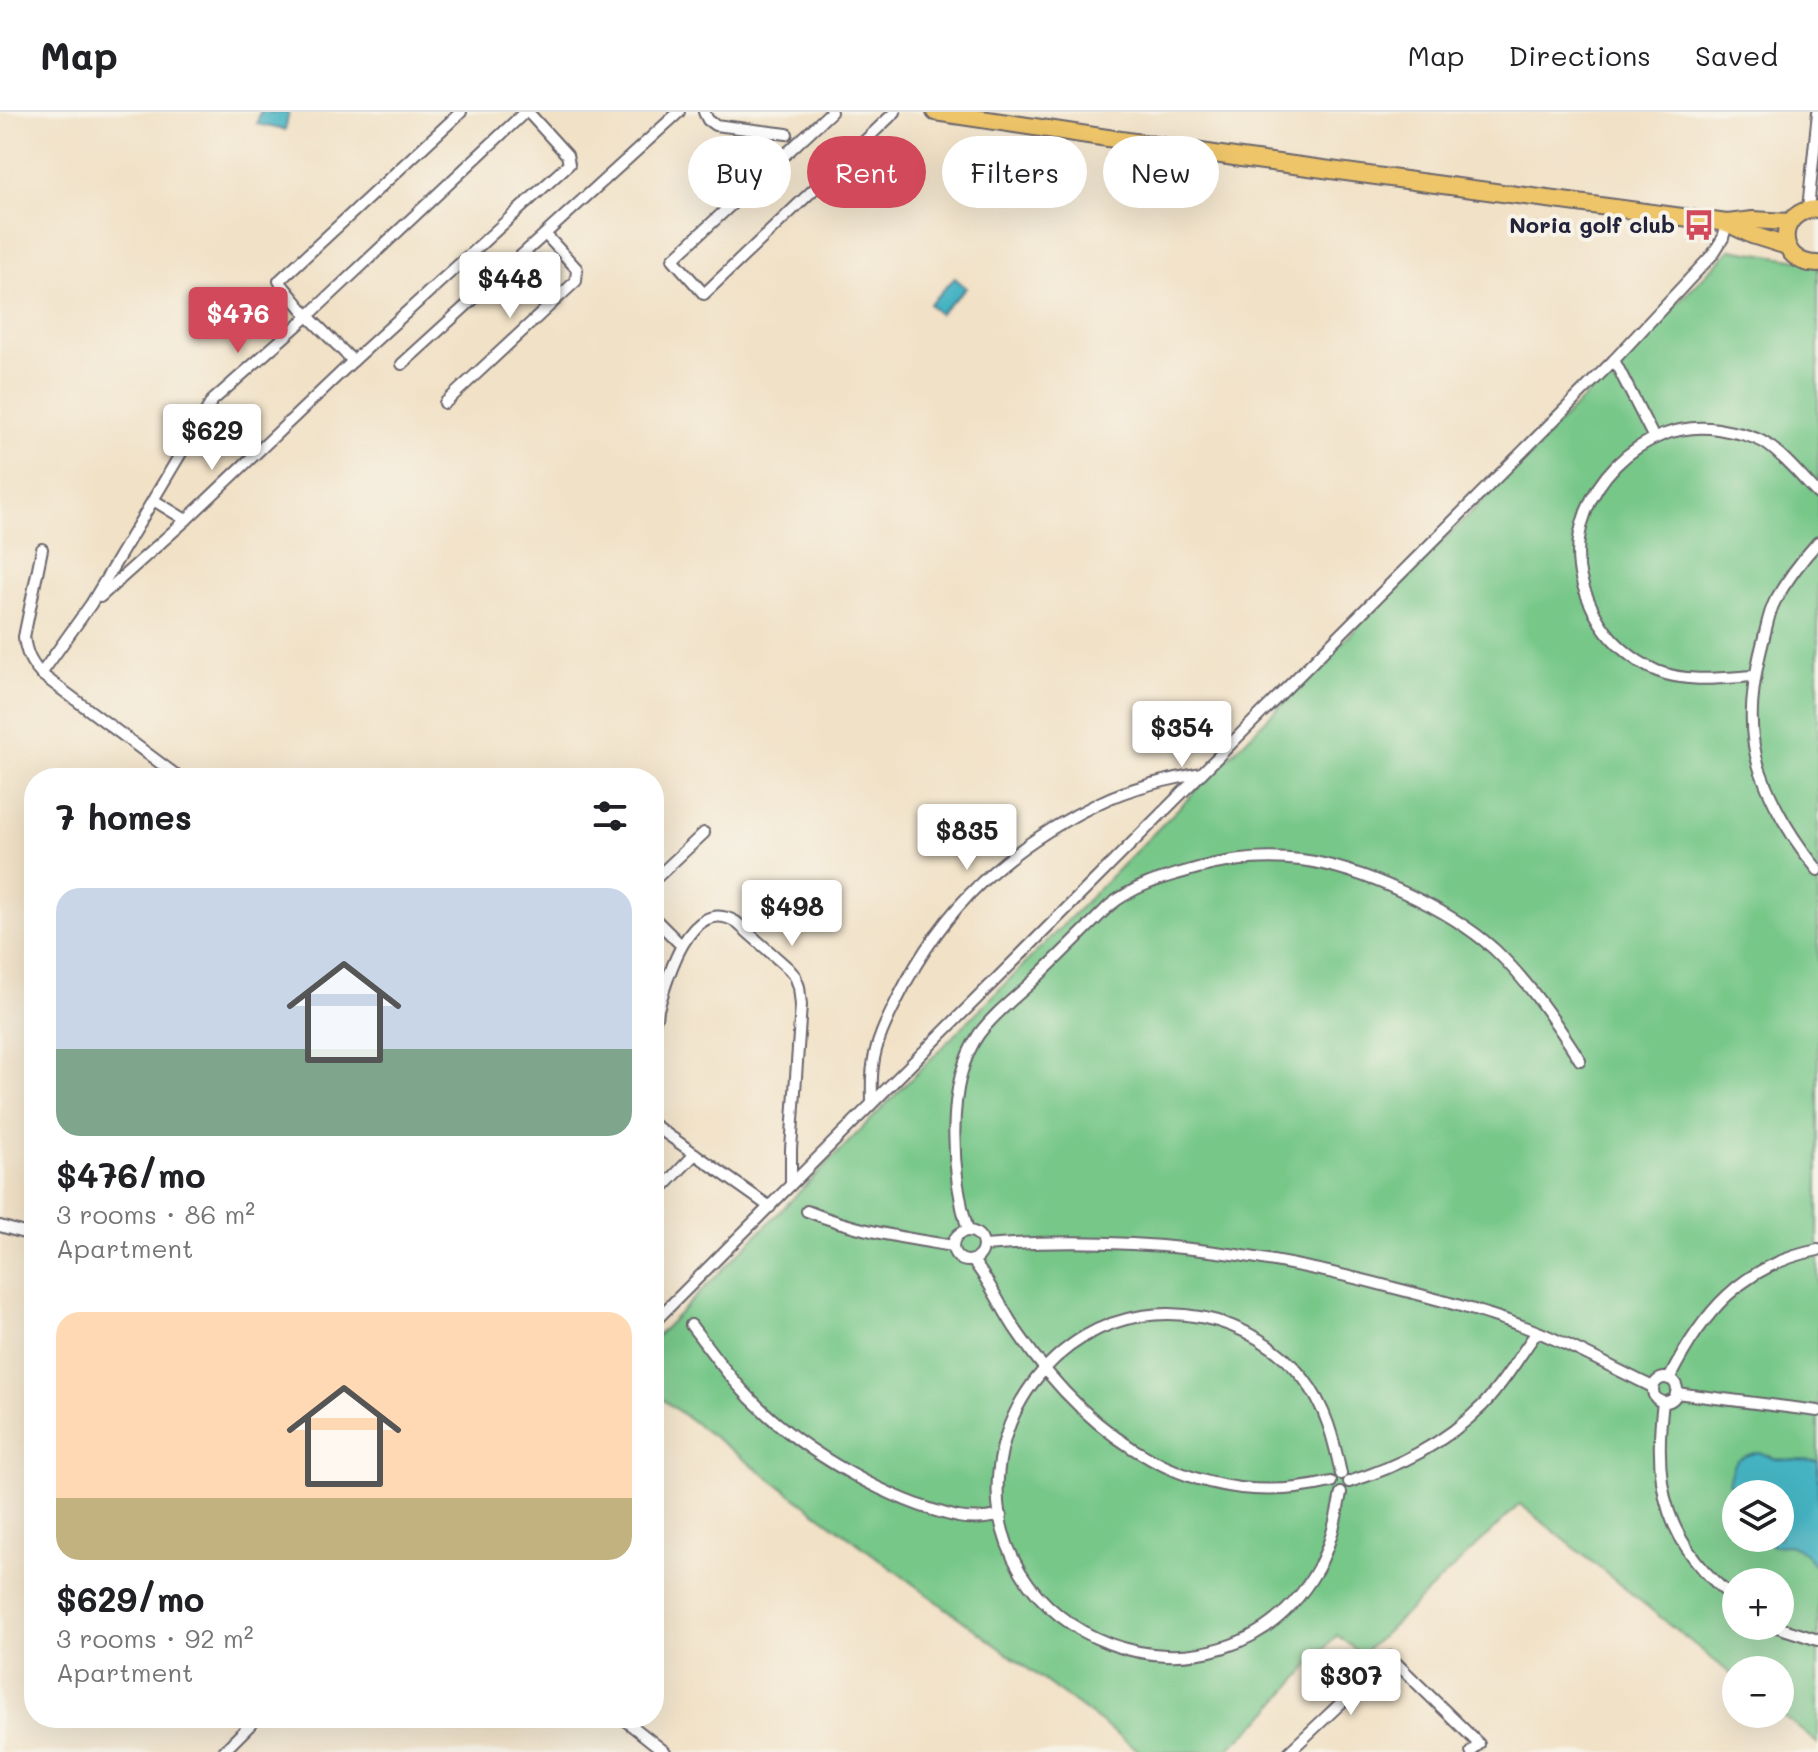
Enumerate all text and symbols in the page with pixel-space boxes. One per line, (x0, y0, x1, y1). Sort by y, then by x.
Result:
text: Map (40, 30, 118, 80)
text: Map (1408, 37, 1465, 73)
text: Directions (1509, 37, 1651, 73)
text: Saved (1695, 37, 1778, 73)
chip: Buy (688, 136, 791, 208)
chip: Rent (807, 136, 926, 208)
chip: Filters (942, 136, 1087, 208)
chip: New (1103, 136, 1219, 208)
bus stop icon: Noria golf club (1682, 208, 1716, 242)
place label: Noria golf club (1509, 210, 1675, 239)
pin: $448 (463, 252, 557, 320)
text: $448 (477, 261, 543, 295)
pin: $476 (191, 287, 285, 355)
text: $476 (207, 296, 269, 330)
pin: $629 (165, 404, 259, 472)
text: $629 (181, 413, 243, 447)
pin: $354 (1135, 701, 1229, 769)
text: $354 (1150, 710, 1214, 744)
text: 7 homes (56, 794, 192, 839)
icon: filters (588, 794, 632, 838)
pin: $835 (920, 804, 1014, 872)
text: $835 (936, 813, 998, 847)
pin: $498 (745, 880, 839, 948)
text: $498 (760, 889, 824, 923)
icon: home (272, 940, 416, 1084)
text: $476/mo (56, 1152, 206, 1197)
text: 3 rooms · 86 m² (56, 1197, 255, 1231)
text: Apartment (56, 1231, 193, 1265)
icon: home (272, 1364, 416, 1508)
map controls (1722, 1480, 1794, 1728)
button: layers (1722, 1480, 1794, 1552)
button: + (1722, 1568, 1794, 1640)
text: $629/mo (56, 1576, 205, 1621)
text: 3 rooms · 92 m² (56, 1621, 254, 1655)
pin: $307 (1304, 1649, 1398, 1717)
text: Apartment (56, 1655, 193, 1689)
button: − (1722, 1656, 1794, 1728)
text: $307 (1320, 1658, 1382, 1692)

